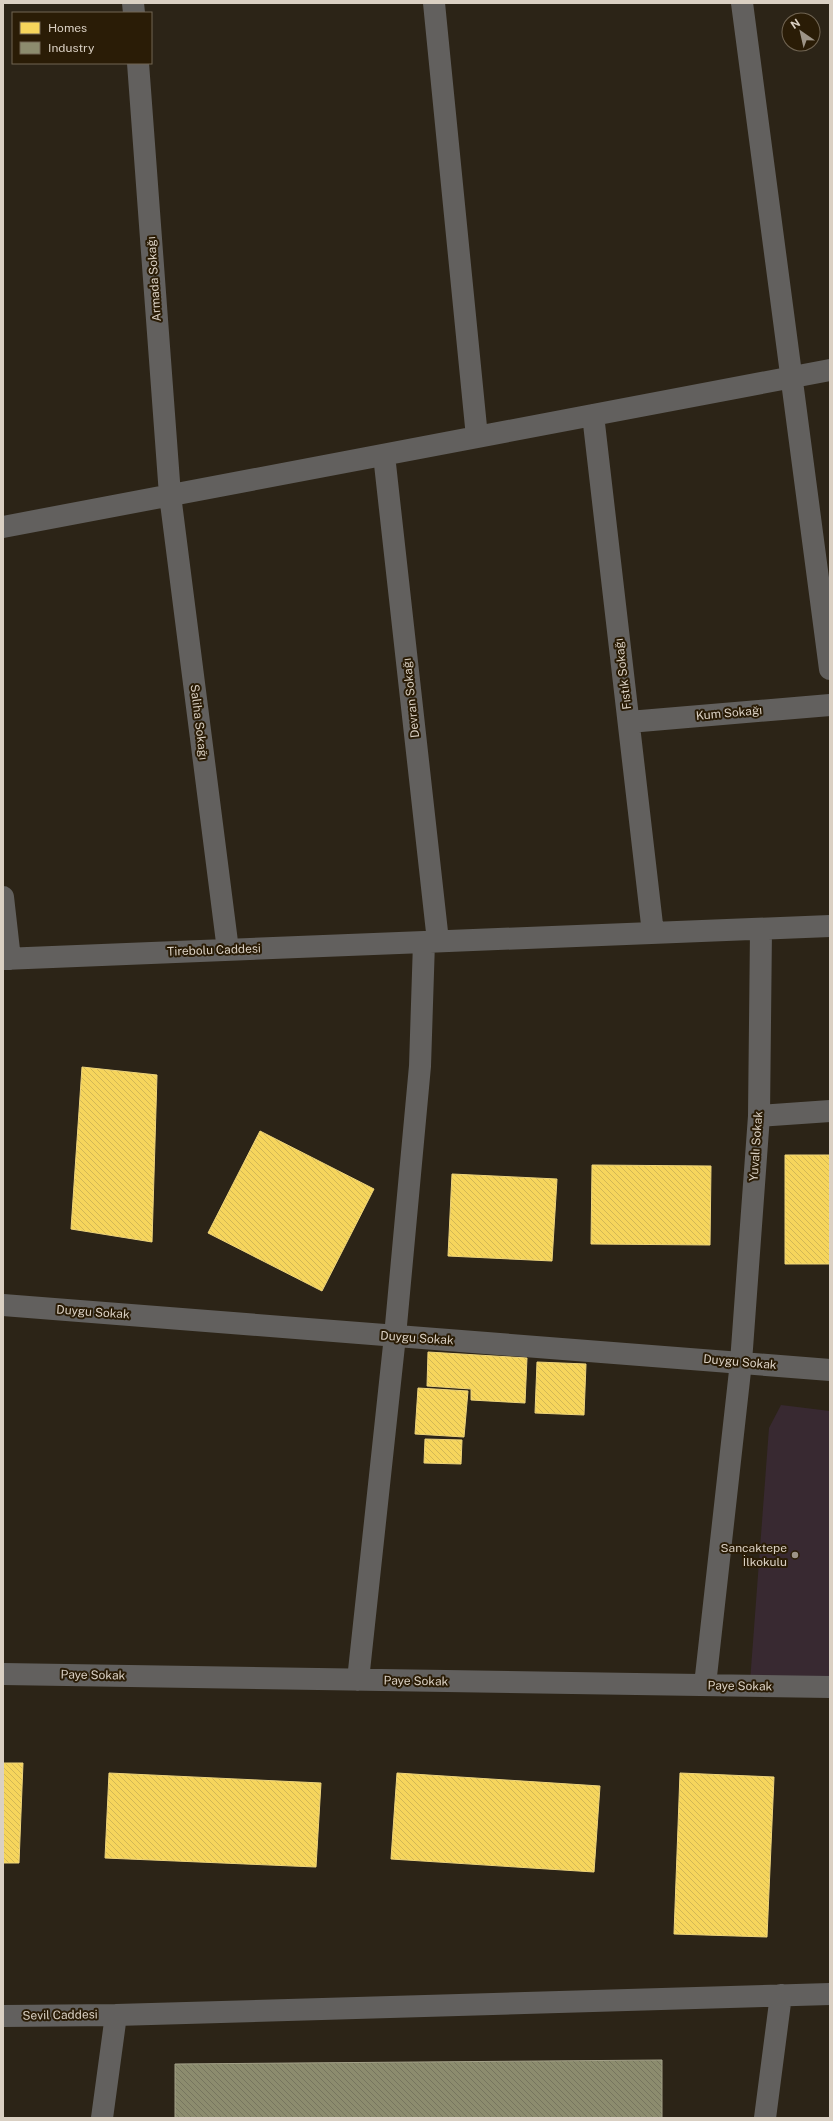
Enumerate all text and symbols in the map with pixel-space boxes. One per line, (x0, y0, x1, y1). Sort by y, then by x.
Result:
legend (12, 12, 152, 64)
north arrow (781, 12, 821, 52)
text: N (788, 16, 802, 31)
text: Homes (48, 21, 87, 35)
text: Industry (48, 41, 95, 55)
street label: Armada Sokağı (144, 236, 164, 322)
street label: Fıstık Sokağı (612, 638, 634, 710)
street label: Devran Sokağı (400, 657, 422, 739)
street label: Saliha Sokağı (187, 683, 211, 761)
street label: Kum Sokağı (695, 703, 763, 723)
street label: Tirebolu Caddesi (167, 941, 261, 959)
street label: Yuvalı Sokak (747, 1110, 765, 1182)
street label: Duygu Sokak (56, 1302, 130, 1322)
street label: Duygu Sokak (380, 1328, 454, 1348)
street label: Duygu Sokak (703, 1352, 777, 1372)
place label: Sancaktepe İlkokulu (721, 1541, 787, 1569)
marker: Sancaktepe İlkokulu (790, 1550, 800, 1560)
street label: Paye Sokak (61, 1667, 126, 1683)
street label: Paye Sokak (384, 1673, 449, 1689)
street label: Paye Sokak (708, 1678, 773, 1694)
street label: Sevil Caddesi (22, 2007, 98, 2023)

